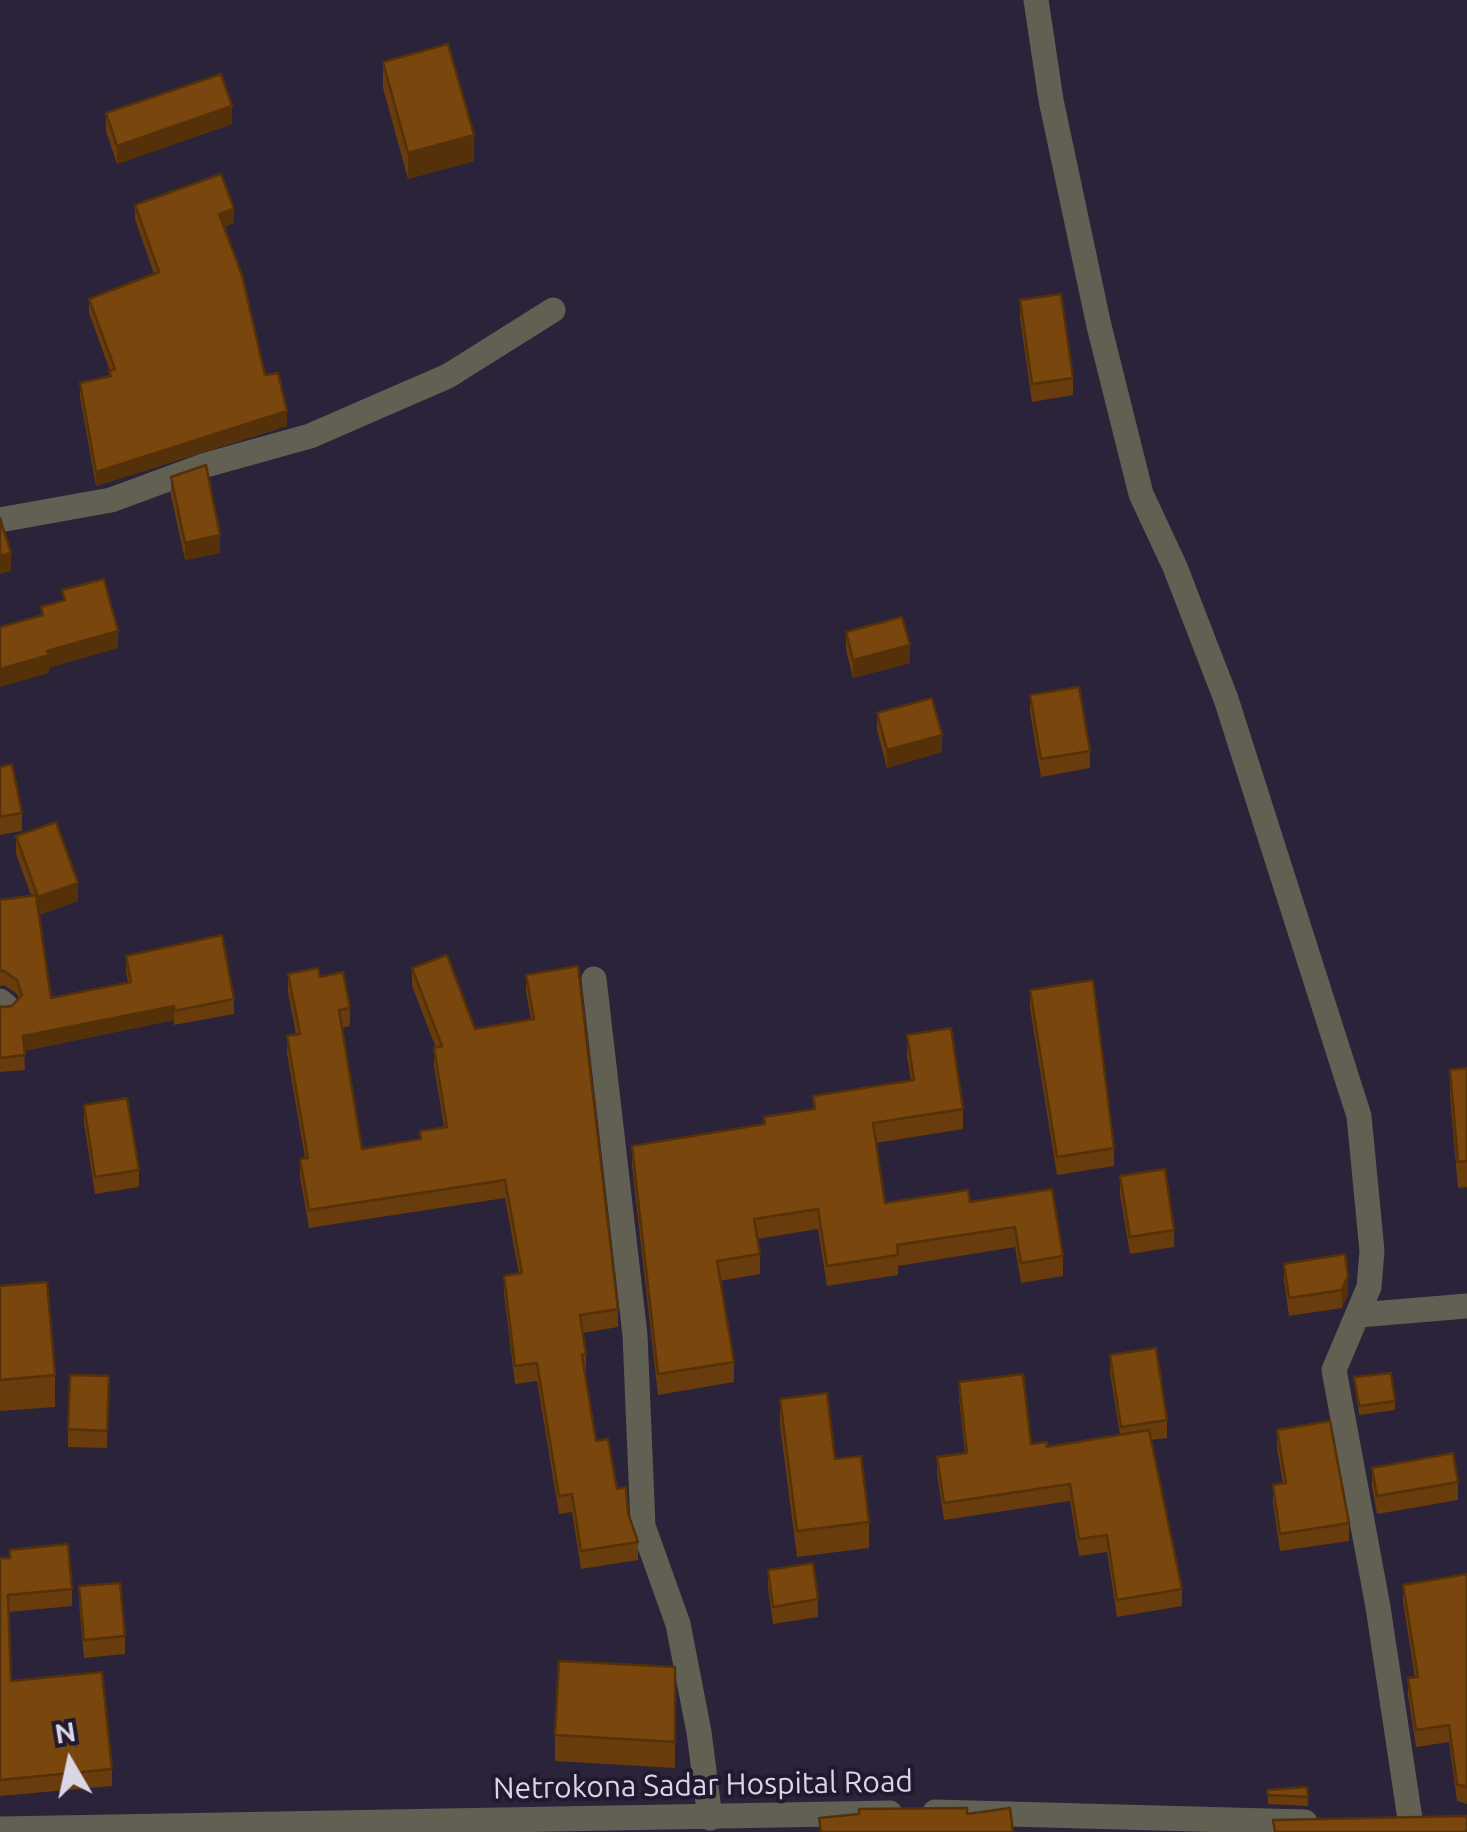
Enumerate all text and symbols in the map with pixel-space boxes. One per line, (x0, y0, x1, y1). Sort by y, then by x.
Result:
north arrow (20, 1712, 120, 1812)
text: N (52, 1715, 78, 1749)
street label: Netrokona Sadar Hospital Road (493, 1763, 913, 1807)

